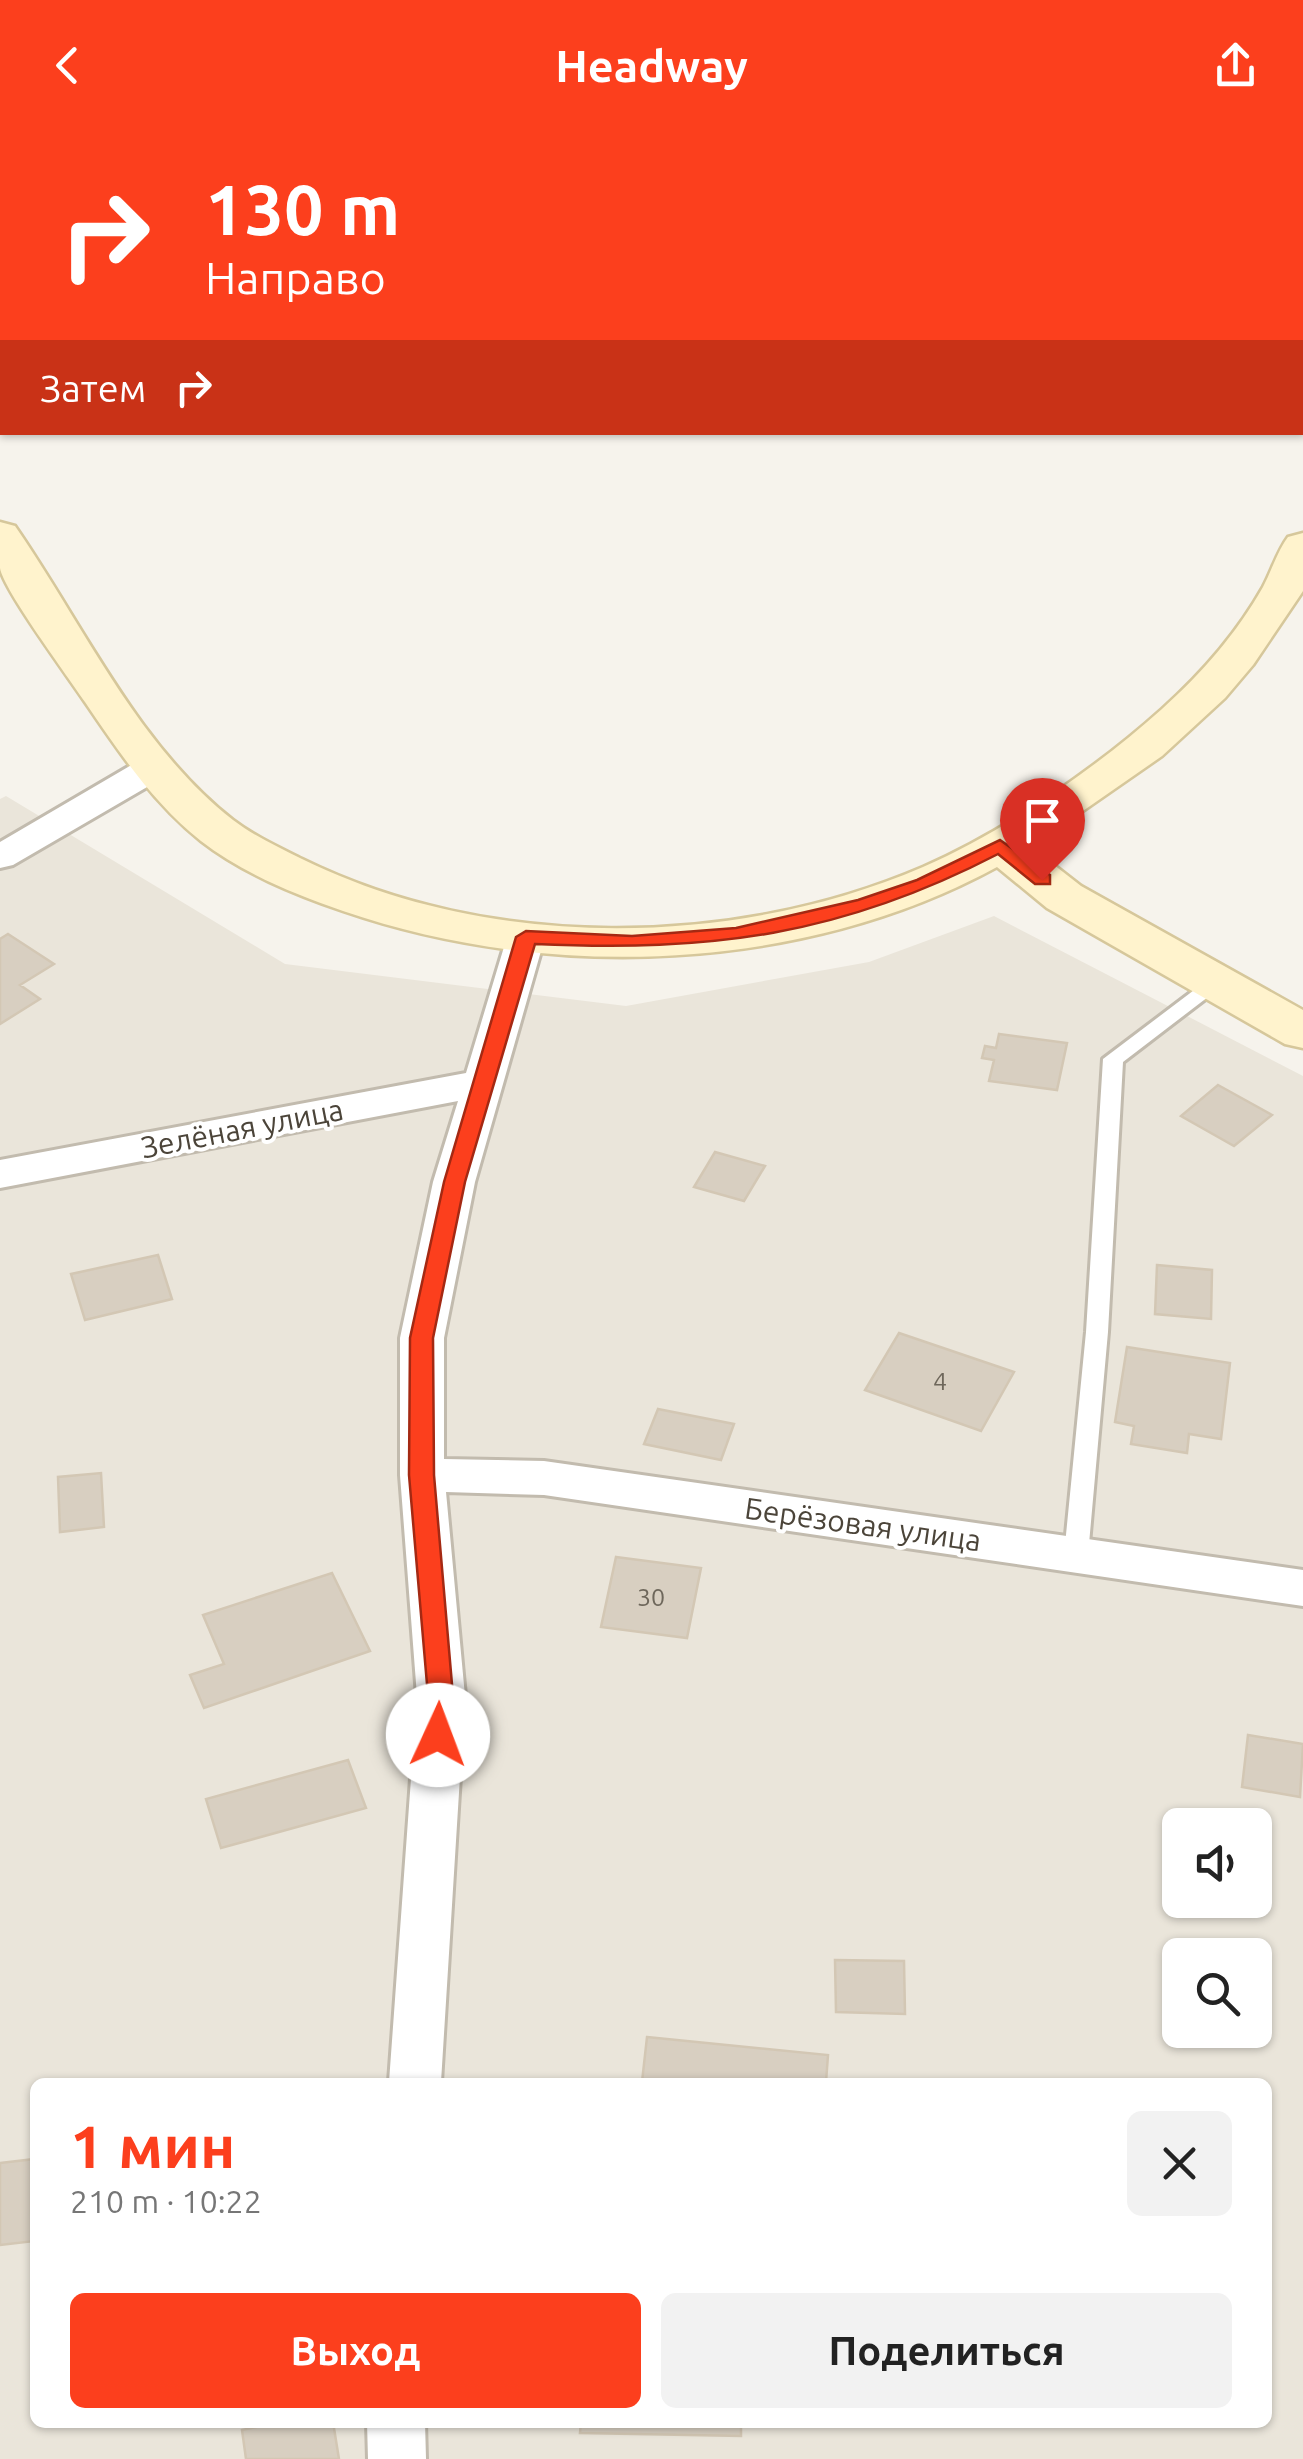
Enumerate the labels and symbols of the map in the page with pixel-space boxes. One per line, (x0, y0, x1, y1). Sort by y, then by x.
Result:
pin (1000, 778, 1085, 881)
street label: Зелёная улица (138, 1092, 346, 1164)
house number: 4 (933, 1367, 947, 1395)
street label: Берёзовая улица (743, 1491, 983, 1557)
house number: 30 (637, 1583, 665, 1611)
position arrow (386, 1683, 490, 1787)

